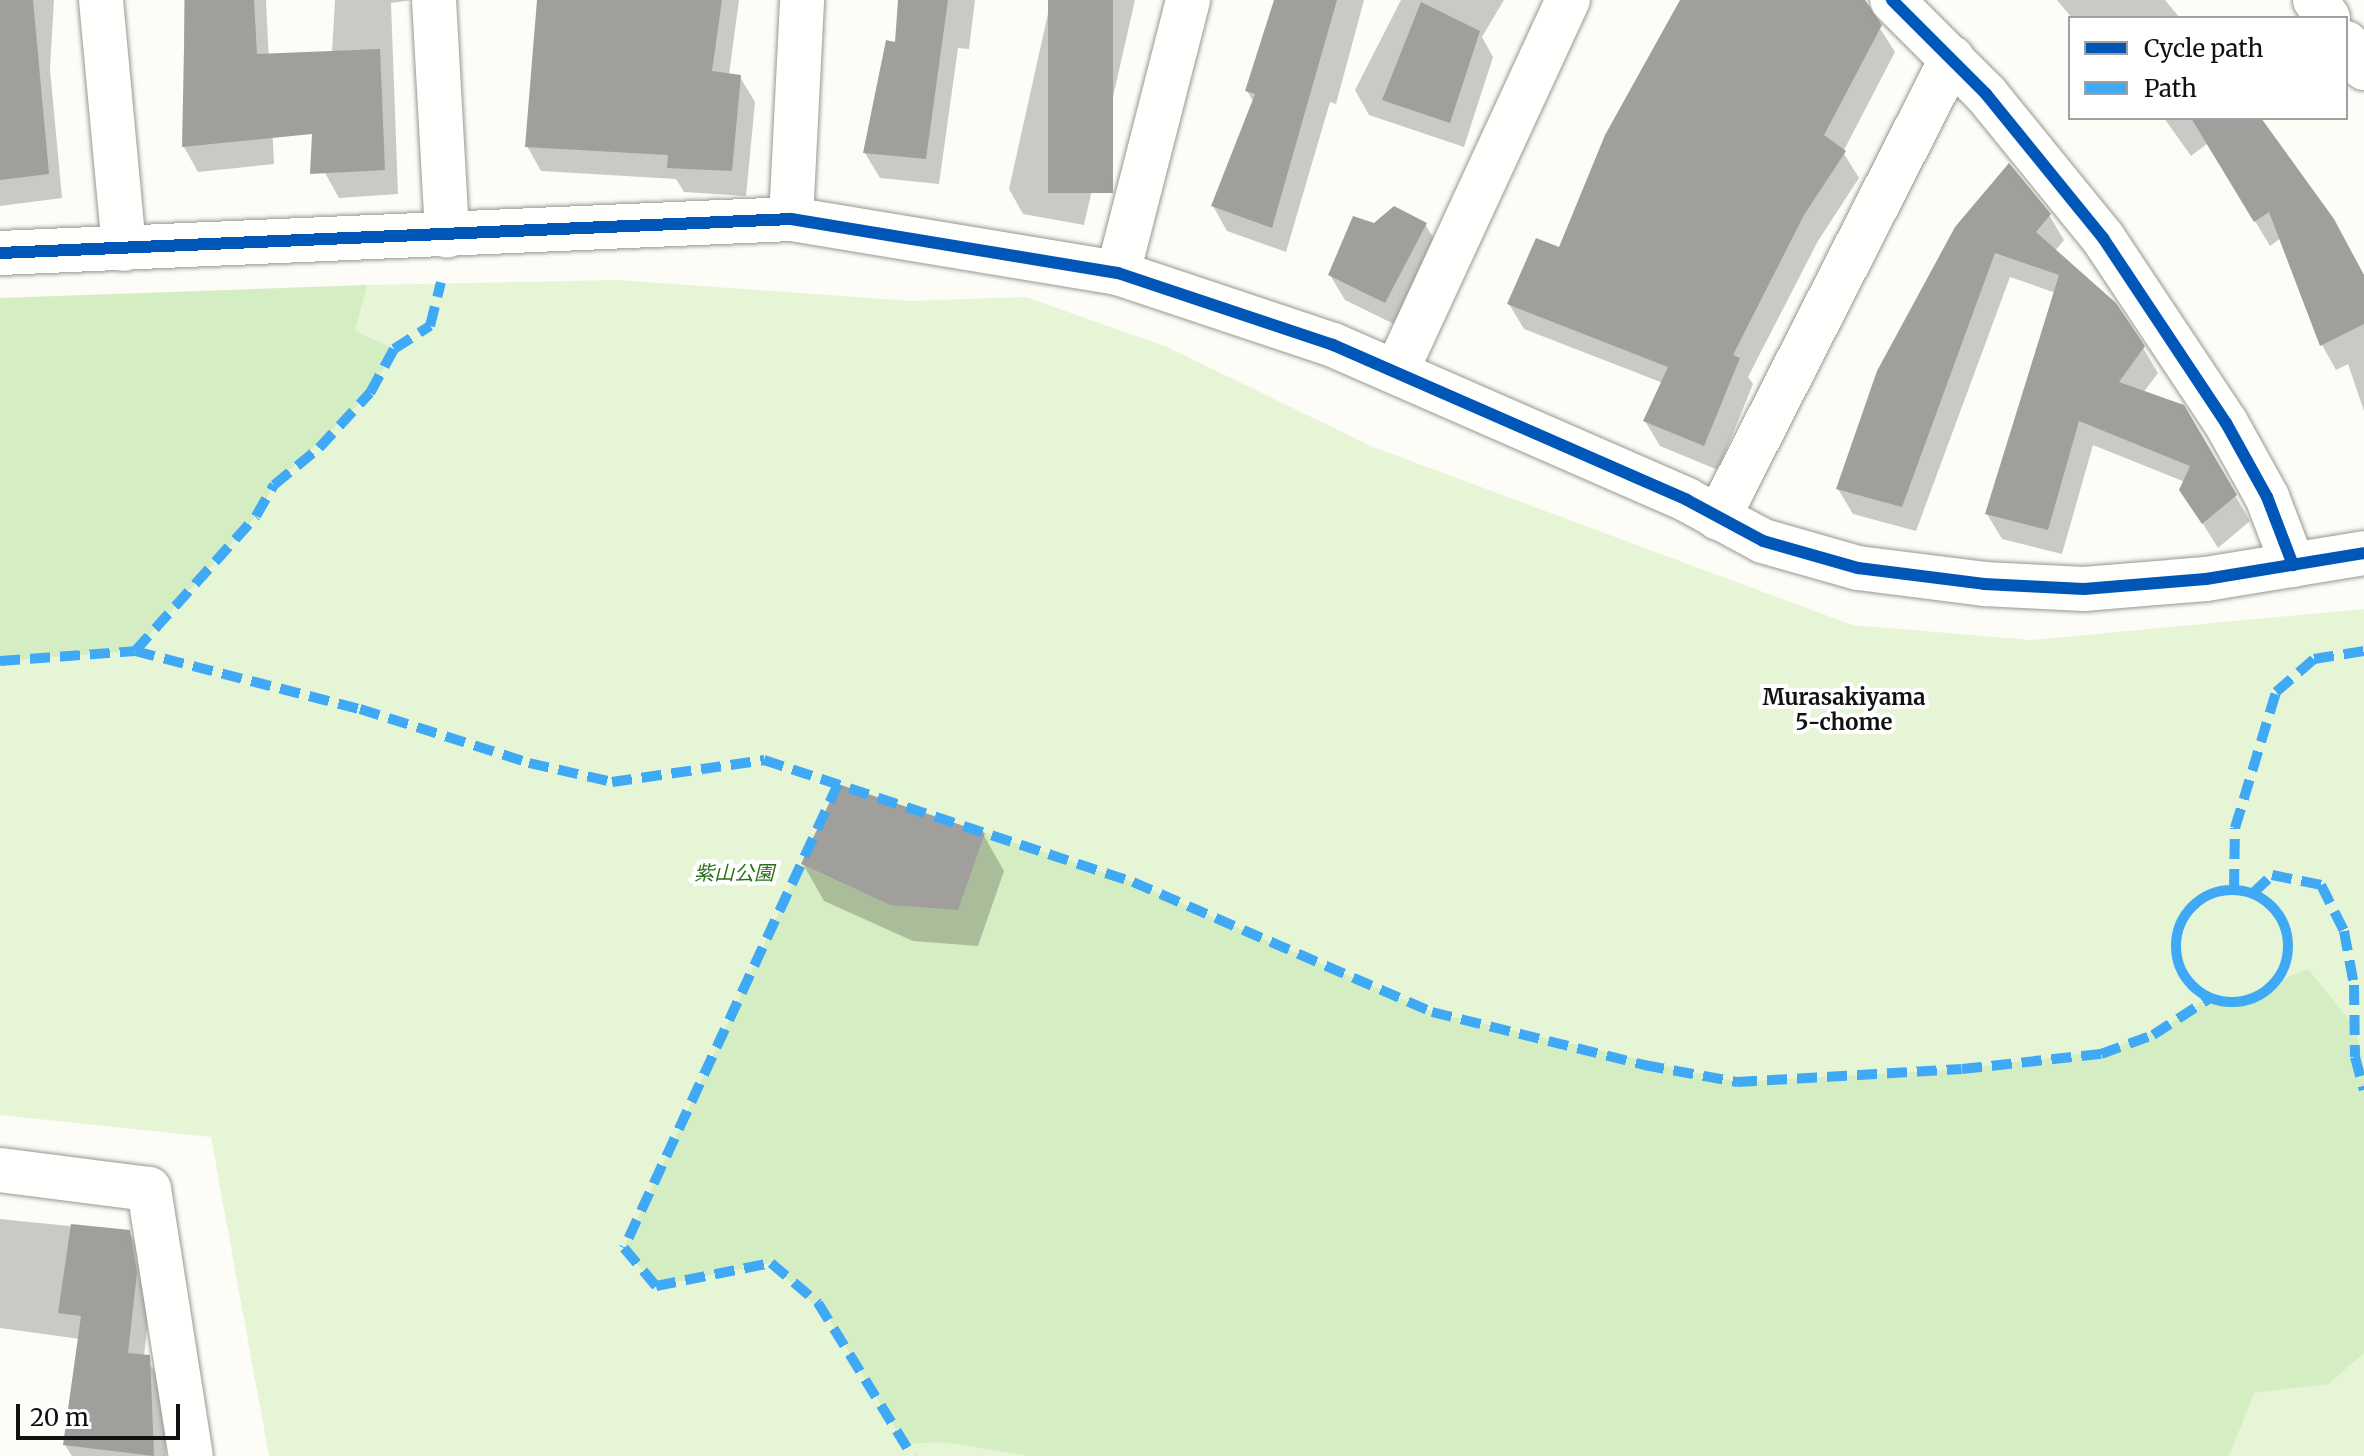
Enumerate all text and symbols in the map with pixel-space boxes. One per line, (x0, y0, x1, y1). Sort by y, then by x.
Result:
legend (2068, 16, 2348, 120)
text: Cycle path (2144, 33, 2263, 64)
text: Path (2144, 73, 2197, 104)
district label: Murasakiyama 5-chome (1762, 684, 1926, 736)
park label: 紫山公園 (694, 860, 774, 884)
scale bar (20, 1388, 184, 1438)
text: 20 m (30, 1402, 89, 1433)

